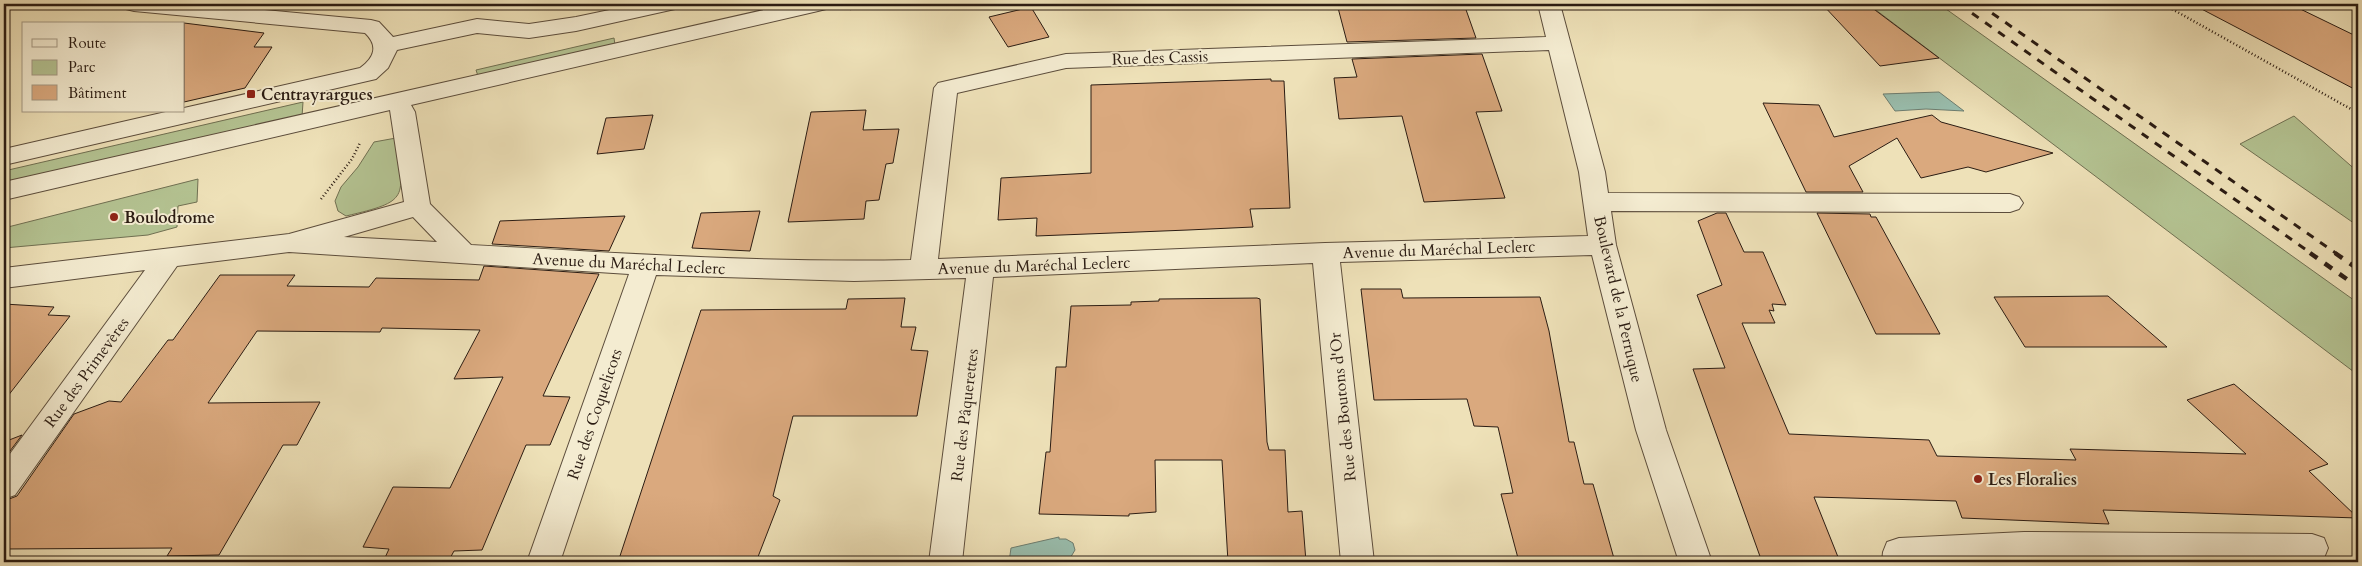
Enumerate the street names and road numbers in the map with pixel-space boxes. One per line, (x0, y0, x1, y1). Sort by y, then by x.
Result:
street label: Rue des Cassis (1111, 45, 1209, 71)
street label: Boulevard de la Perruque (1588, 214, 1648, 385)
street label: Avenue du Maréchal Leclerc (1342, 236, 1536, 264)
street label: Avenue du Maréchal Leclerc (532, 248, 726, 280)
street label: Avenue du Maréchal Leclerc (937, 252, 1131, 280)
street label: Rue des Primevères (39, 313, 134, 432)
street label: Rue des Boutons d'Or (1324, 331, 1362, 482)
street label: Rue des Coquelicots (562, 346, 628, 483)
street label: Rue des Pâquerettes (946, 347, 984, 483)

